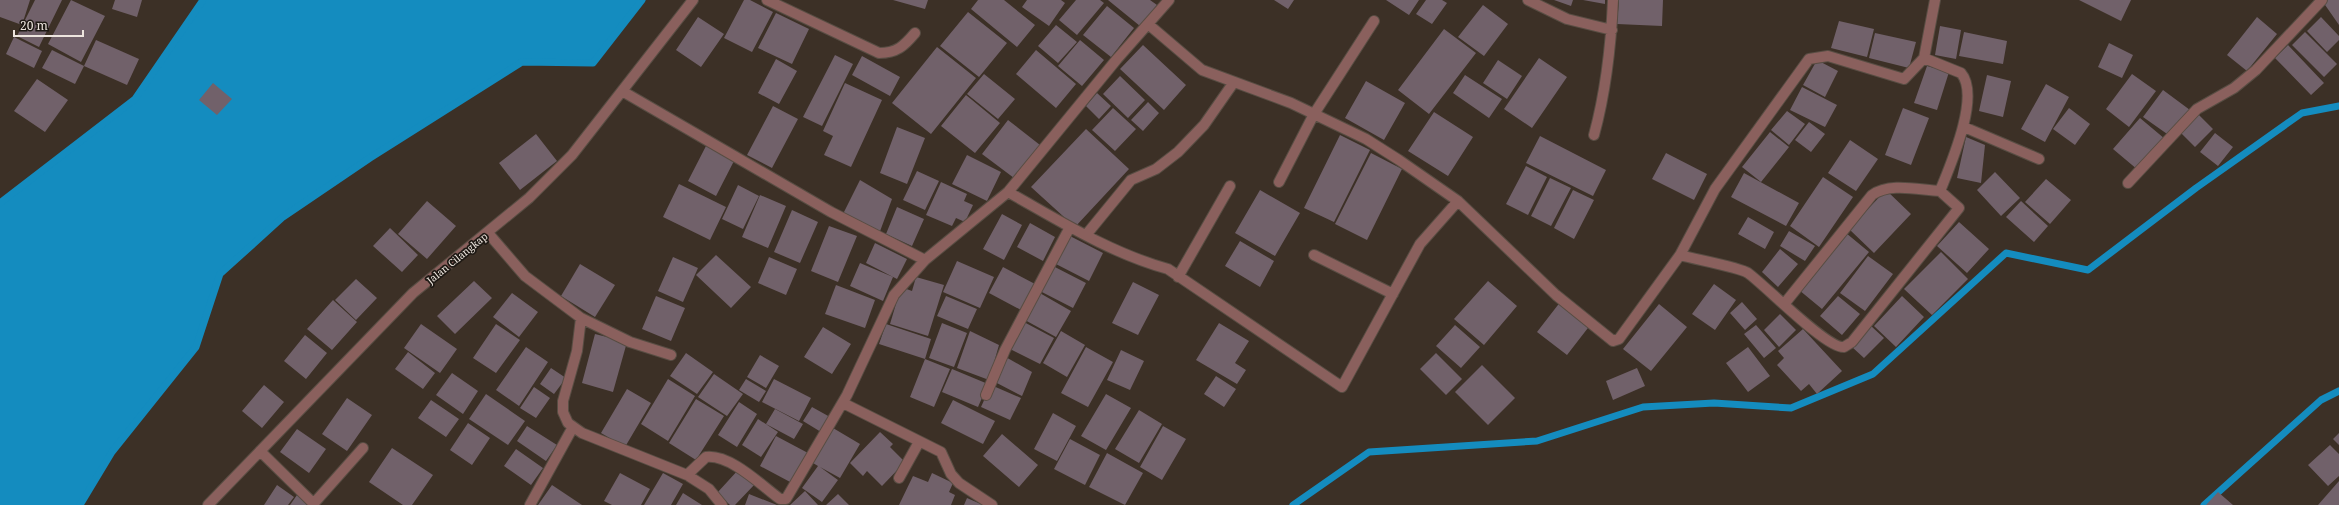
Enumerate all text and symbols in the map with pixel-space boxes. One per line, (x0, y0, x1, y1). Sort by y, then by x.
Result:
scale bar (14, 12, 83, 38)
text: 20 m (20, 17, 48, 34)
street label: Jalan Cilangkap (423, 229, 490, 288)

